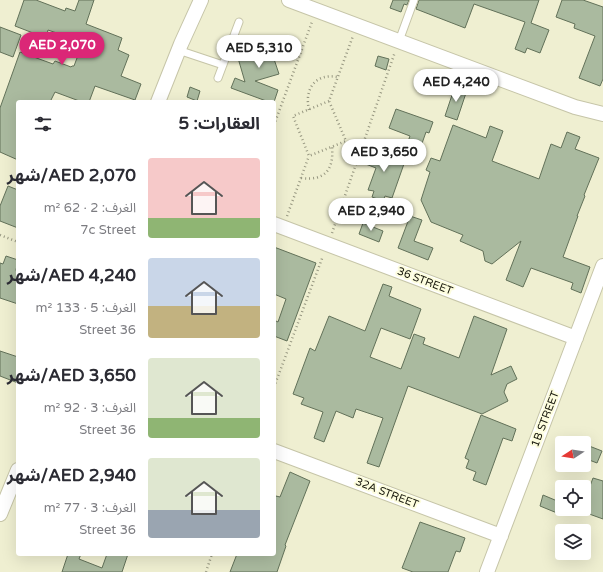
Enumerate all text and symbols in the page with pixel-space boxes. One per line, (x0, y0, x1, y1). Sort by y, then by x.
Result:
pin: AED 2,070 (16, 32, 108, 66)
pin: AED 5,310 (213, 35, 305, 69)
text: AED 2,070 (28, 37, 96, 53)
text: AED 5,310 (225, 40, 293, 56)
pin: AED 4,240 (410, 69, 502, 103)
text: AED 4,240 (422, 74, 490, 90)
icon: filters (32, 113, 54, 135)
text: العقارات: 5 (178, 113, 260, 134)
pin: AED 3,650 (338, 139, 430, 173)
text: AED 3,650 (350, 144, 418, 160)
text: AED 2,070/شهر (7, 165, 136, 186)
icon: home (180, 174, 228, 222)
pin: AED 2,940 (325, 198, 417, 232)
text: الغرف: 2 · 62 m² (44, 200, 136, 216)
text: AED 2,940 (337, 203, 405, 219)
text: 7c Street (80, 222, 136, 238)
street label: 36 STREET (395, 264, 455, 298)
text: AED 4,240/شهر (7, 265, 136, 286)
icon: home (180, 274, 228, 322)
text: الغرف: 5 · 133 m² (36, 300, 136, 316)
text: 36 Street (79, 322, 136, 338)
text: AED 3,650/شهر (7, 365, 136, 386)
icon: home (180, 374, 228, 422)
street label: 1B STREET (528, 389, 562, 449)
text: الغرف: 3 · 92 m² (44, 400, 136, 416)
text: 36 Street (79, 422, 136, 438)
north arrow (555, 436, 591, 472)
map controls (555, 436, 591, 560)
text: AED 2,940/شهر (7, 465, 136, 486)
icon: home (180, 474, 228, 522)
street label: 32A STREET (354, 475, 421, 511)
button: locate (555, 480, 591, 516)
text: الغرف: 3 · 77 m² (44, 500, 136, 516)
text: 36 Street (79, 522, 136, 538)
button: layers (555, 524, 591, 560)

